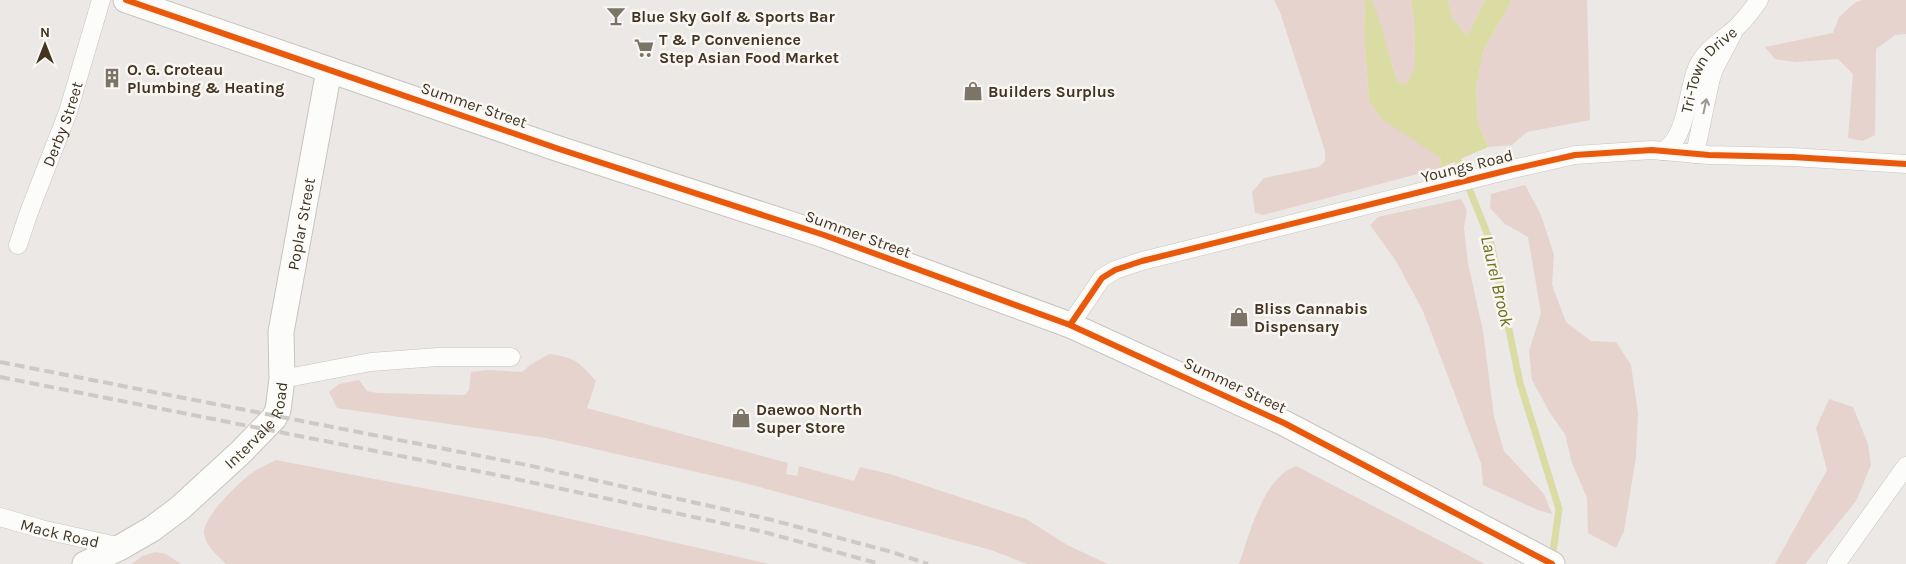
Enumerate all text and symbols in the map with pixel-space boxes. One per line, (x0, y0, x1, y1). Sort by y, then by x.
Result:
bar icon: Blue Sky Golf & Sports Bar (605, 5, 627, 27)
place label: Blue Sky Golf & Sports Bar (631, 7, 835, 26)
north arrow (20, 20, 70, 70)
street label: Tri-Town Drive (1676, 22, 1741, 115)
text: N (40, 24, 50, 41)
place label: T & P Convenience Step Asian Food Market (659, 30, 839, 67)
supermarket icon: T & P Convenience Step Asian Food Market (633, 37, 655, 59)
place label: O. G. Croteau Plumbing & Heating (127, 60, 284, 97)
building icon: O. G. Croteau Plumbing & Heating (101, 67, 123, 89)
street label: Summer Street (418, 78, 530, 132)
street label: Derby Street (38, 79, 86, 169)
shop icon: Builders Surplus (962, 80, 984, 102)
place label: Builders Surplus (988, 82, 1115, 101)
one-way arrow (1700, 99, 1710, 115)
street label: Youngs Road (1419, 145, 1515, 187)
street label: Poplar Street (283, 176, 319, 272)
street label: Summer Street (803, 206, 913, 262)
water label: Laurel Brook (1476, 233, 1518, 329)
place label: Bliss Cannabis Dispensary (1254, 299, 1368, 336)
shop icon: Bliss Cannabis Dispensary (1228, 306, 1250, 328)
street label: Summer Street (1181, 353, 1289, 417)
street label: Intervale Road (220, 381, 291, 472)
place label: Daewoo North Super Store (756, 400, 862, 437)
shop icon: Daewoo North Super Store (730, 407, 752, 429)
street label: Mack Road (18, 514, 101, 551)

